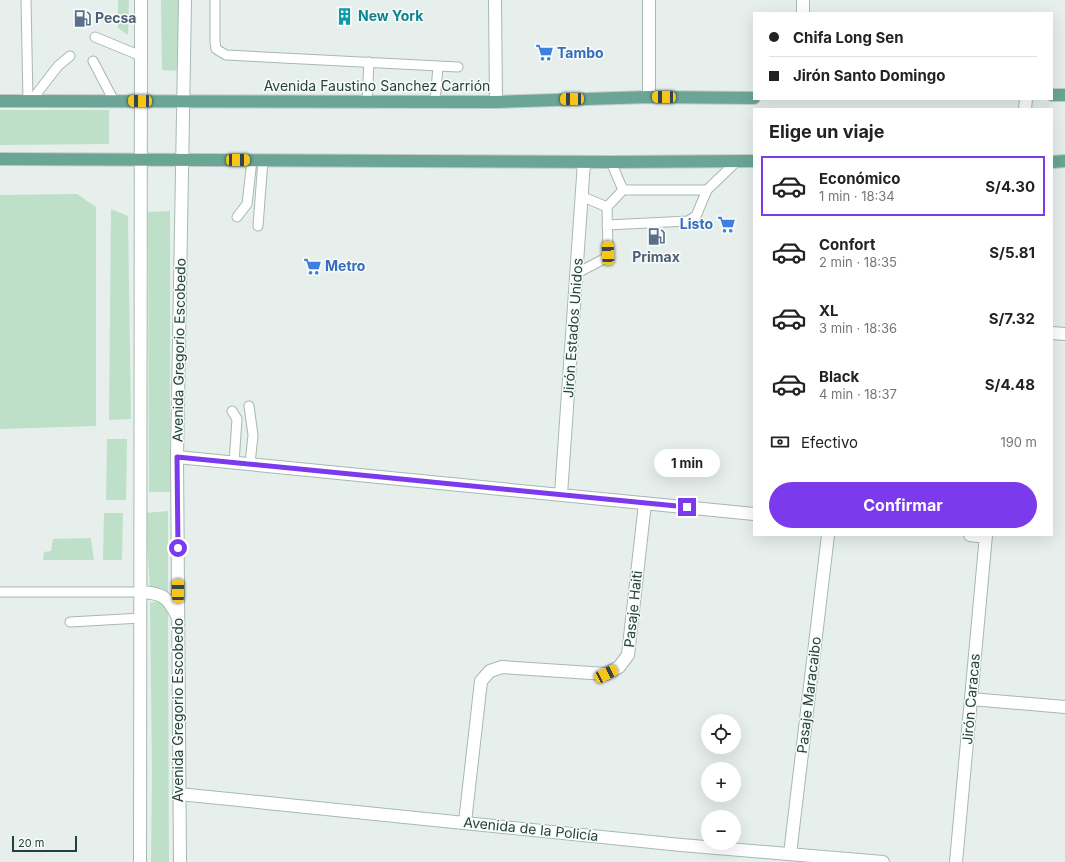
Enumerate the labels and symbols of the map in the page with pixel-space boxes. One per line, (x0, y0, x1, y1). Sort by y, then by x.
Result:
building icon: New York (335, 6, 355, 26)
place label: New York (358, 7, 424, 24)
fuel station icon: Pecsa (72, 8, 92, 28)
place label: Pecsa (95, 9, 137, 26)
supermarket icon: Tambo (534, 43, 554, 63)
place label: Tambo (557, 44, 604, 61)
street label: Avenida Faustino Sanchez Carrión (264, 77, 490, 94)
car (652, 91, 676, 103)
car (560, 93, 584, 105)
car (128, 95, 152, 107)
car (226, 154, 250, 166)
supermarket icon: Listo (716, 214, 736, 234)
place label: Listo (680, 215, 713, 232)
fuel station icon: Primax (646, 227, 666, 247)
car (602, 241, 614, 265)
place label: Primax (632, 248, 680, 265)
supermarket icon: Metro (302, 256, 322, 276)
place label: Metro (325, 257, 366, 274)
street label: Avenida Gregorio Escobedo (168, 258, 189, 442)
street label: Jirón Estados Unidos (559, 258, 586, 398)
callout: 1 min (654, 449, 720, 477)
route end (678, 498, 696, 516)
route start (169, 539, 187, 557)
street label: Pasaje Haiti (620, 570, 645, 648)
car (172, 579, 184, 603)
street label: Avenida Gregorio Escobedo (169, 618, 186, 802)
street label: Pasaje Maracaibo (793, 636, 824, 754)
street label: Jirón Caracas (958, 653, 983, 745)
car (593, 663, 619, 685)
street label: Avenida de la Policía (463, 813, 599, 844)
scale bar (12, 834, 77, 853)

